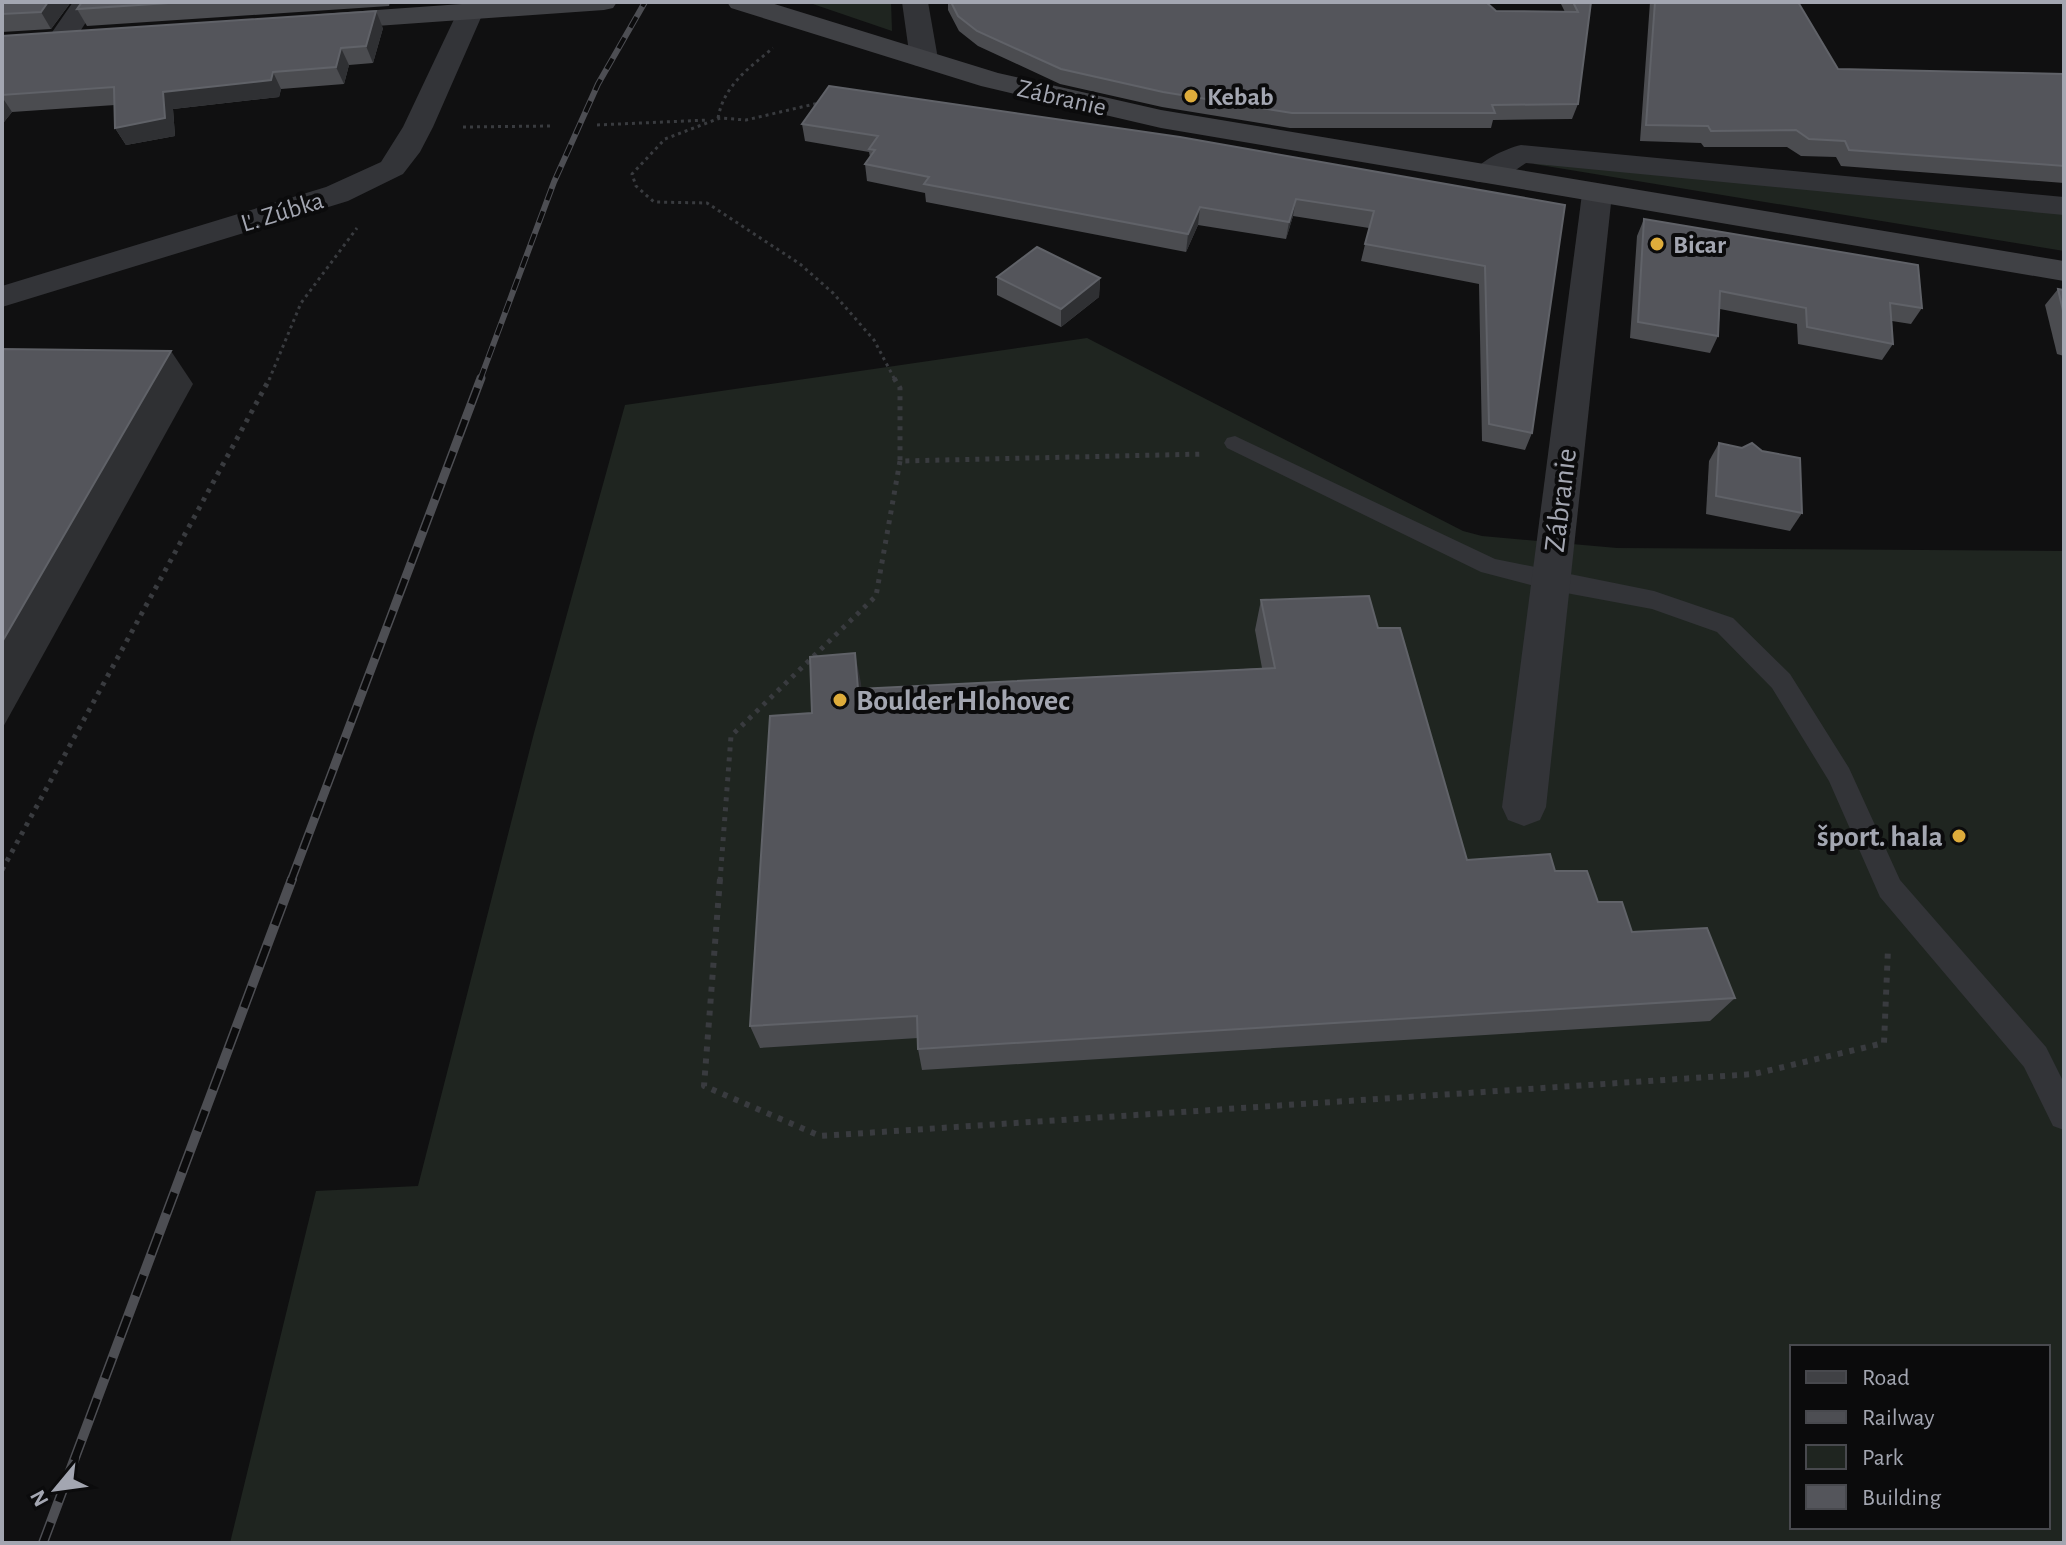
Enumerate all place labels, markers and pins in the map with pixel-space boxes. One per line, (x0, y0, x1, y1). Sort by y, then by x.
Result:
place label: Kebab (1207, 84, 1273, 110)
marker: Kebab (1182, 87, 1200, 105)
place label: Bicar (1673, 232, 1726, 258)
marker: Bicar (1648, 235, 1666, 253)
place label: Boulder Hlohovec (856, 686, 1070, 716)
marker: Boulder Hlohovec (831, 691, 849, 709)
place label: šport. hala (1817, 822, 1943, 852)
marker: šport. hala (1950, 827, 1968, 845)

